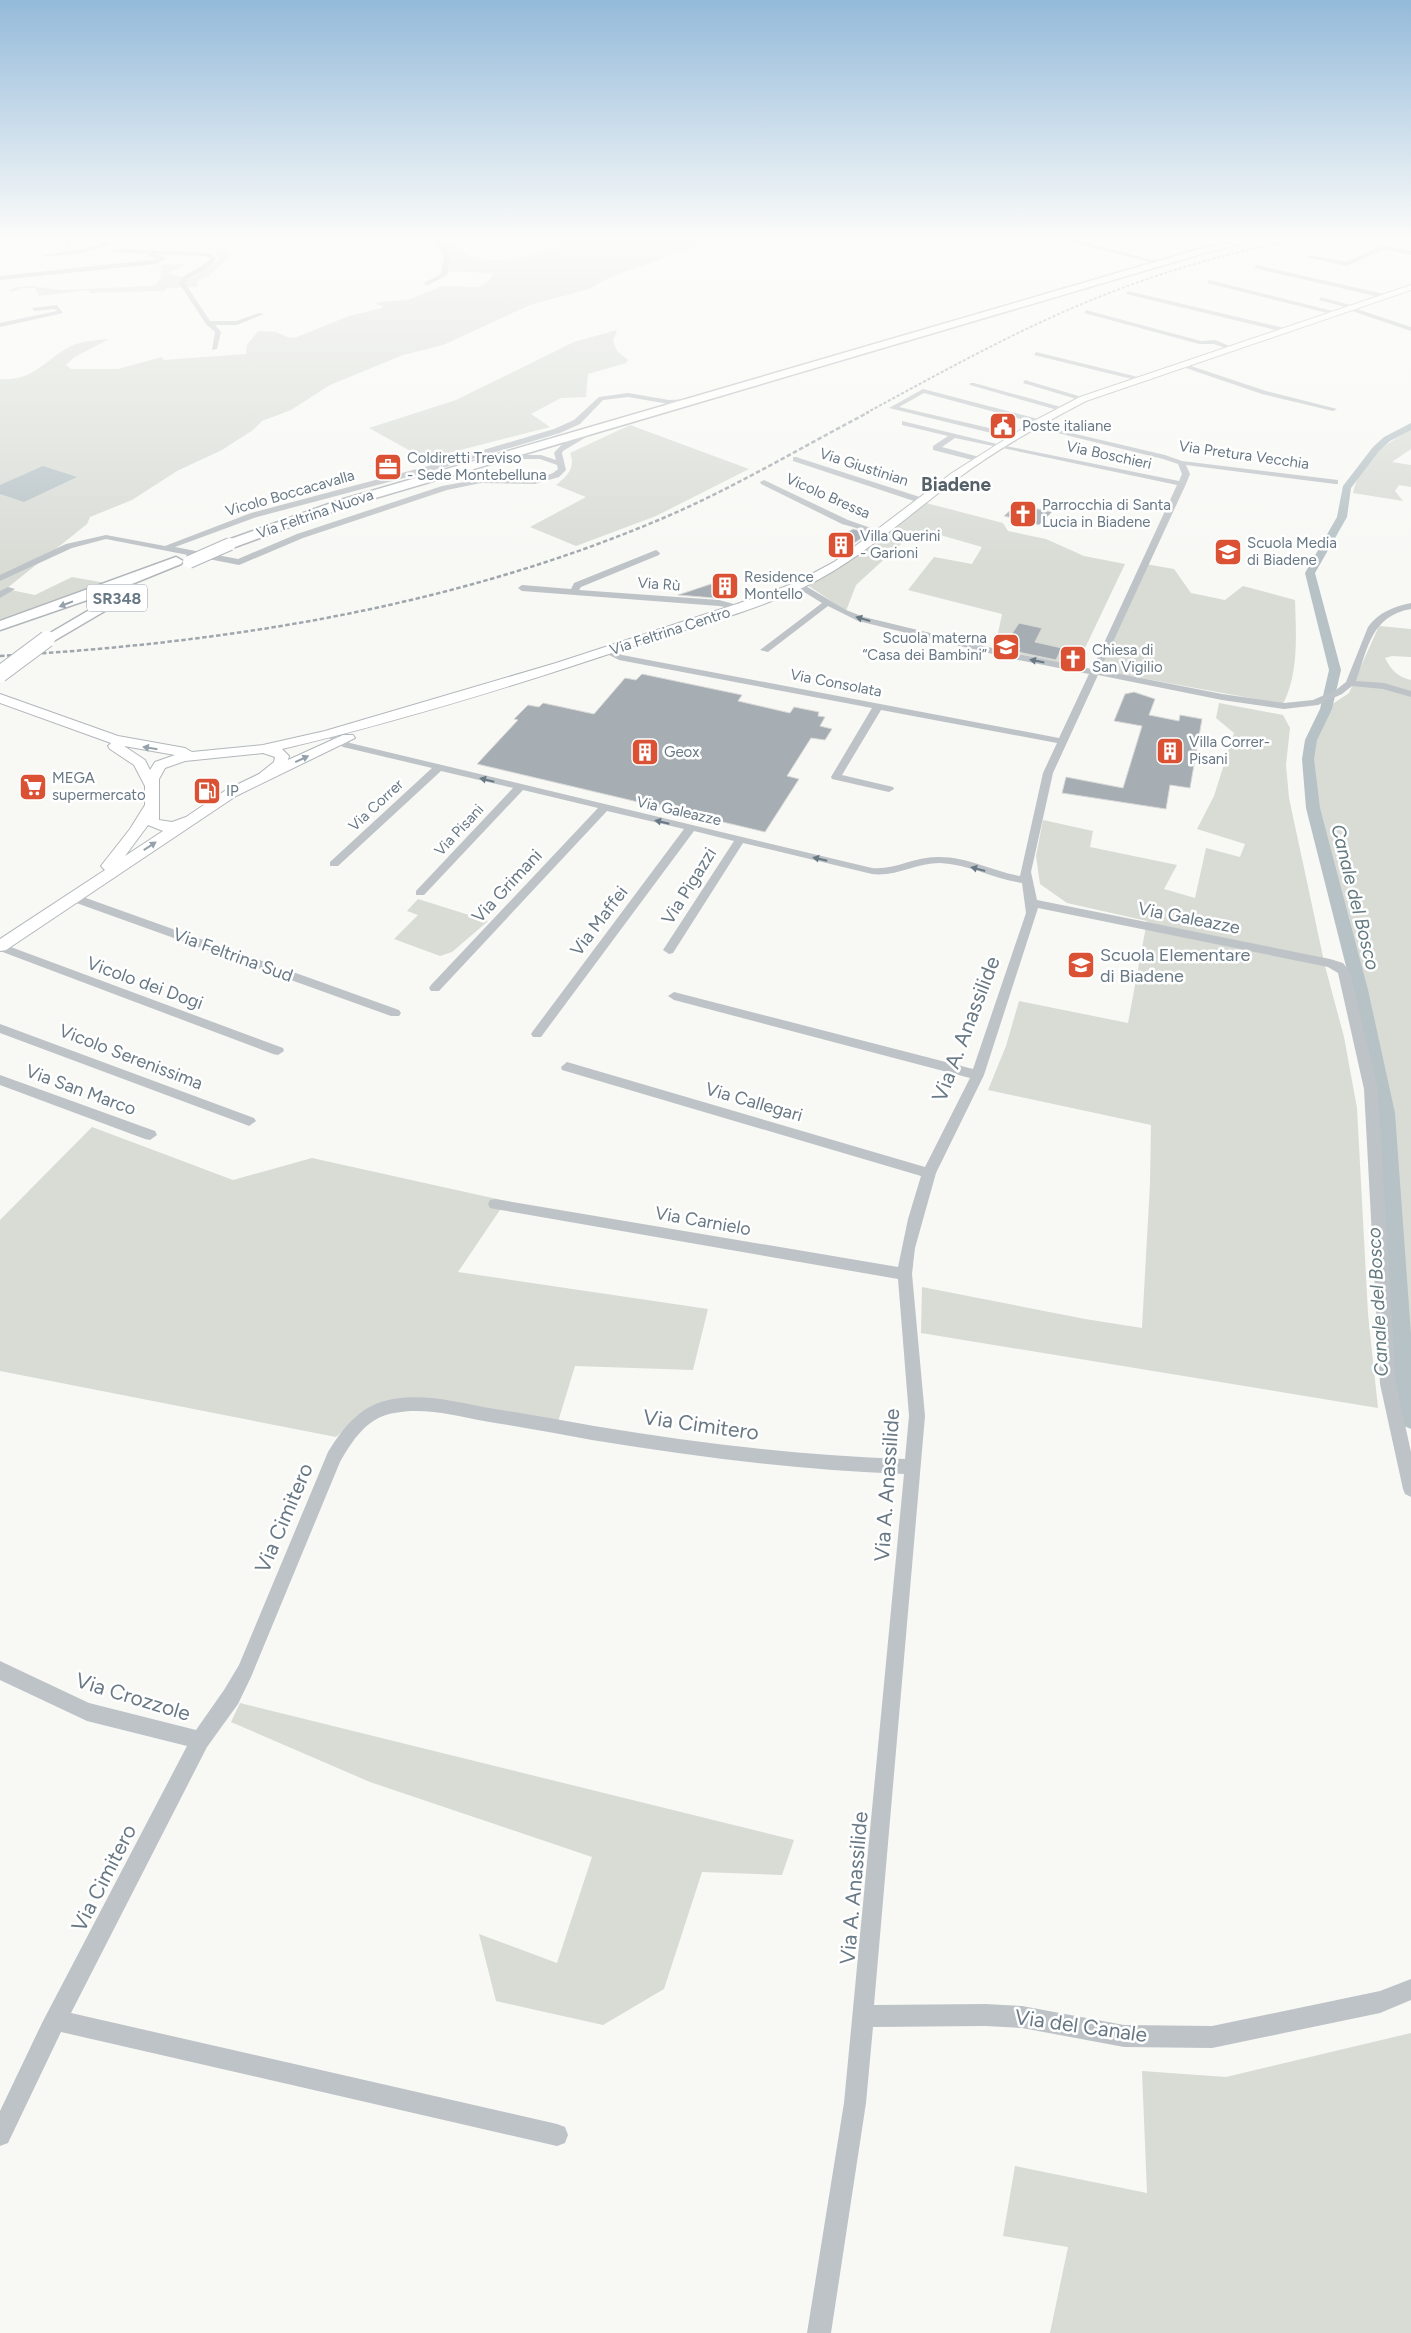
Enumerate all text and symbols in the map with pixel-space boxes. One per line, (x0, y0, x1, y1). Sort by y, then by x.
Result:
public building icon: Poste italiane (988, 411, 1018, 441)
place label: Poste italiane (1022, 417, 1112, 435)
street label: Via Boschieri (1065, 437, 1153, 473)
street label: Via Pretura Vecchia (1178, 437, 1310, 473)
street label: Via Giustinian (817, 444, 911, 490)
place label: Coldiretti Treviso - Sede Montebelluna (407, 449, 547, 484)
office icon: Coldiretti Treviso - Sede Montebelluna (373, 452, 403, 482)
street label: Vicolo Boccacavalla (223, 466, 357, 520)
street label: Vicolo Bressa (783, 469, 873, 523)
district label: Biadene (921, 473, 991, 496)
street label: Via Feltrina Nuova (254, 486, 376, 542)
place label: Parrocchia di Santa Lucia in Biadene (1042, 496, 1171, 531)
church icon: Parrocchia di Santa Lucia in Biadene (1008, 499, 1038, 529)
place label: Villa Querini - Garioni (860, 527, 941, 562)
building icon: Villa Querini - Garioni (826, 530, 856, 560)
place label: Scuola Media di Biadene (1247, 534, 1337, 569)
school or university icon: Scuola Media di Biadene (1213, 537, 1243, 567)
place label: Residence Montello (744, 568, 814, 603)
building icon: Residence Montello (710, 571, 740, 601)
street label: Via Rù (637, 574, 681, 594)
road number: SR348 (87, 584, 147, 612)
one-way arrow (58, 600, 73, 608)
street label: Via Feltrina Centro (608, 603, 733, 659)
one-way arrow (856, 615, 871, 623)
place label: Scuola materna “Casa dei Bambini” (862, 629, 987, 664)
school or university icon: Scuola materna “Casa dei Bambini” (991, 632, 1021, 662)
place label: Chiesa di San Vigilio (1092, 641, 1163, 676)
church icon: Chiesa di San Vigilio (1058, 644, 1088, 674)
one-way arrow (1028, 656, 1044, 664)
street label: Via Consolata (789, 665, 883, 701)
place label: Villa Correr- Pisani (1189, 733, 1270, 768)
building icon: Villa Correr- Pisani (1155, 736, 1185, 766)
building icon: Geox (630, 737, 660, 767)
place label: Geox (664, 743, 699, 761)
one-way arrow (141, 744, 157, 752)
one-way arrow (295, 754, 309, 762)
place label: MEGA supermercato (52, 769, 146, 804)
supermarket icon: MEGA supermercato (18, 772, 48, 802)
street label: Via Correr (345, 775, 407, 835)
fuel station icon: IP (192, 776, 222, 806)
one-way arrow (479, 776, 494, 784)
place label: IP (226, 782, 239, 800)
street label: Via Galeazze (635, 793, 723, 829)
street label: Via Pisani (431, 800, 487, 860)
one-way arrow (654, 818, 669, 826)
water label: Canale del Bosco (1326, 822, 1385, 972)
one-way arrow (143, 842, 157, 851)
street label: Via Pigazzi (657, 843, 721, 929)
street label: Via Grimani (467, 845, 547, 927)
one-way arrow (813, 855, 828, 863)
one-way arrow (970, 865, 985, 873)
street label: Via Maffei (566, 882, 632, 960)
street label: Via Galeazze (1136, 897, 1242, 939)
street label: Via Feltrina Sud (170, 923, 296, 987)
place label: Scuola Elementare di Biadene (1100, 944, 1251, 987)
school or university icon: Scuola Elementare di Biadene (1066, 950, 1096, 980)
street label: Vicolo dei Dogi (84, 952, 206, 1014)
street label: Via A. Anassilide (926, 953, 1005, 1105)
street label: Vicolo Serenissima (56, 1019, 206, 1095)
street label: Via San Marco (23, 1060, 139, 1120)
street label: Via Callegari (703, 1078, 805, 1126)
street label: Via Carnielo (653, 1202, 753, 1240)
water label: Canale del Bosco (1362, 1227, 1393, 1377)
street label: Via Cimitero (642, 1404, 761, 1445)
street label: Via A. Anassilide (869, 1408, 904, 1562)
street label: Via Cimitero (249, 1459, 318, 1576)
street label: Via Crozzole (73, 1667, 194, 1726)
street label: Via A. Anassilide (834, 1810, 873, 1965)
street label: Via Cimitero (66, 1820, 141, 1935)
street label: Via del Canale (1013, 2004, 1149, 2047)

